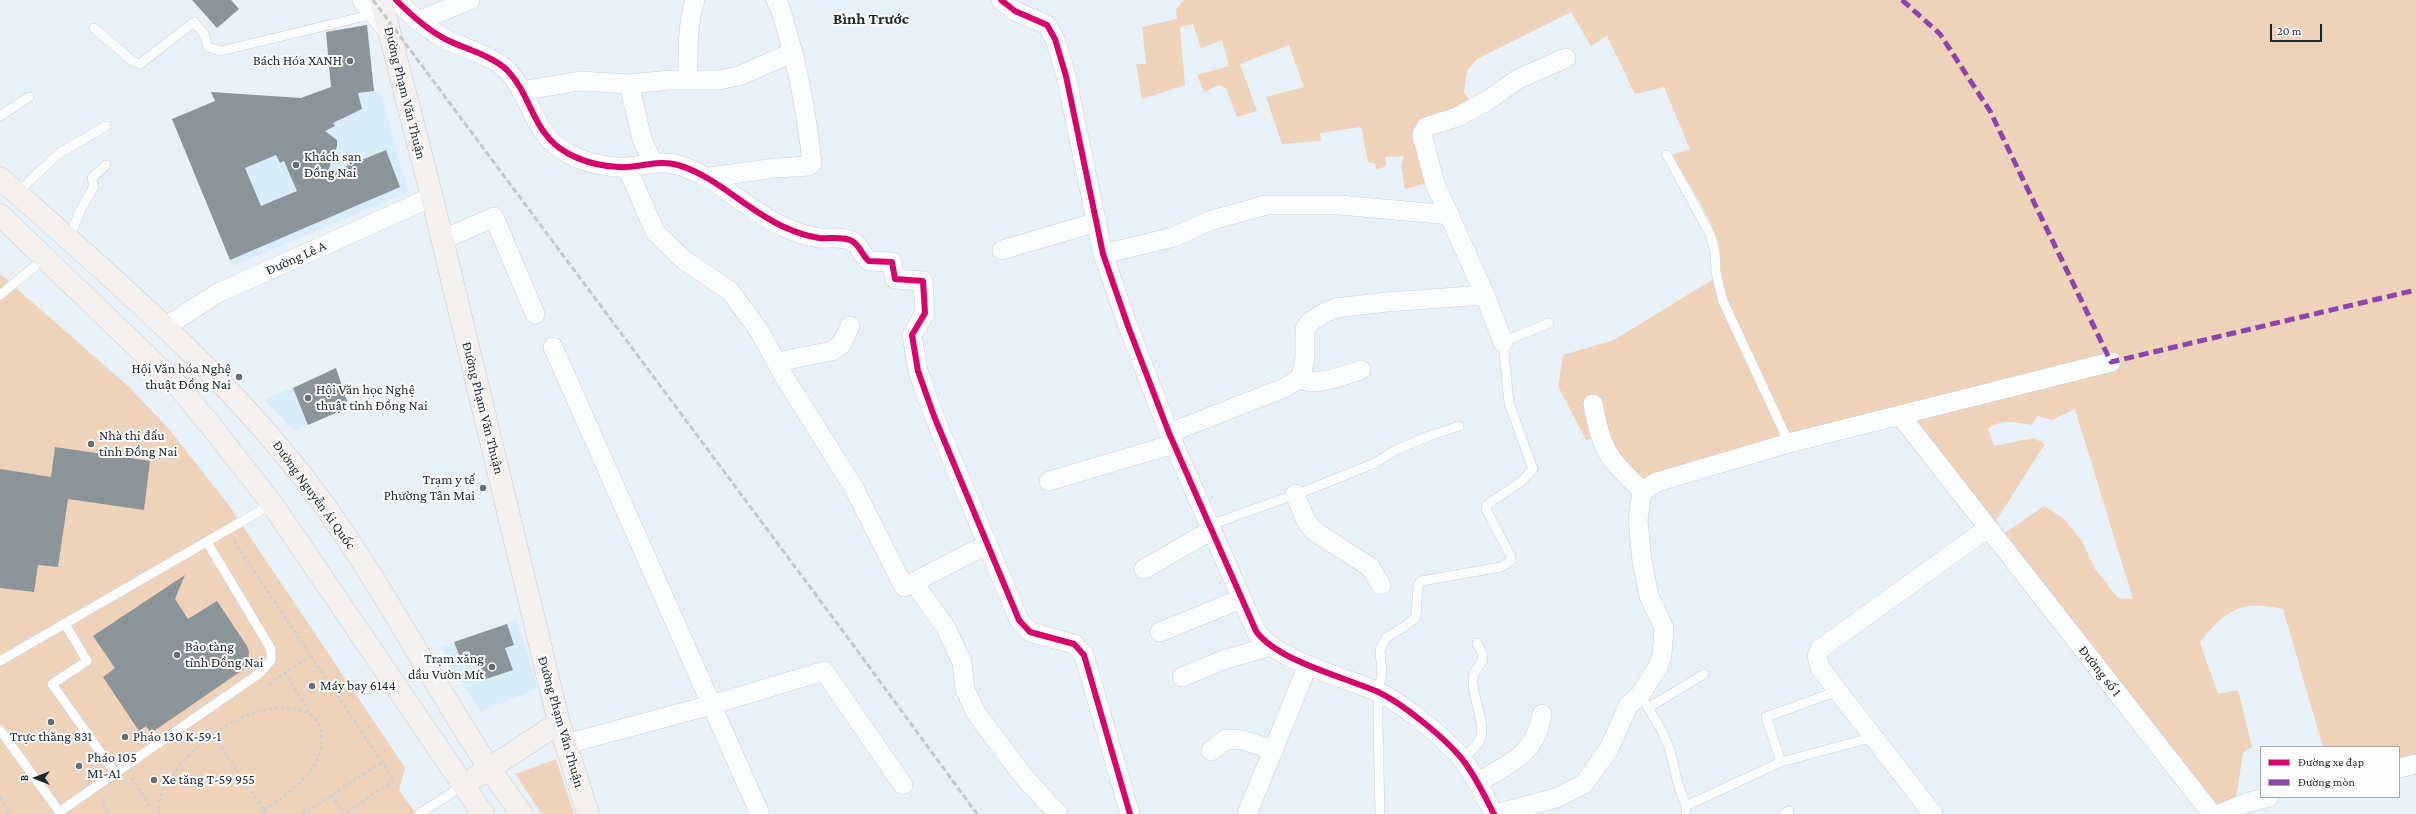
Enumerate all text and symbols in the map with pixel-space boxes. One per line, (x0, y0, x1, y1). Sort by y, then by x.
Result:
district label: Bình Trước (833, 9, 909, 29)
scale bar (2272, 16, 2324, 42)
text: 20 m (2277, 24, 2301, 38)
street label: Đường Phạm Văn Thuận (380, 25, 430, 161)
place label: Bách Hóa XANH (253, 53, 342, 69)
marker: Bách Hóa XANH (345, 56, 355, 66)
place label: Khách sạn Đồng Nai (304, 149, 361, 182)
marker: Khách sạn Đồng Nai (291, 160, 301, 170)
street label: Đường Lê A (263, 237, 329, 279)
street label: Đường Phạm Văn Thuận (458, 340, 508, 476)
place label: Hội Văn hóa Nghệ thuật Đồng Nai (132, 361, 231, 394)
marker: Hội Văn hóa Nghệ thuật Đồng Nai (234, 372, 244, 382)
place label: Hội Văn học Nghệ thuật tỉnh Đồng Nai (316, 382, 428, 414)
marker: Hội Văn học Nghệ thuật tỉnh Đồng Nai (303, 393, 313, 403)
place label: Nhà thi đấu tỉnh Đồng Nai (99, 428, 177, 460)
street label: Đường Nguyễn Ái Quốc (269, 437, 359, 553)
marker: Nhà thi đấu tỉnh Đồng Nai (86, 439, 96, 449)
place label: Trạm y tế Phường Tân Mai (384, 472, 475, 504)
marker: Trạm y tế Phường Tân Mai (478, 483, 488, 493)
place label: Bảo tàng tỉnh Đồng Nai (185, 639, 263, 672)
street label: Đường số 1 (2075, 642, 2125, 700)
marker: Bảo tàng tỉnh Đồng Nai (172, 650, 182, 660)
place label: Trạm xăng dầu Vườn Mít (408, 651, 484, 684)
street label: Đường Phạm Văn Thuận (534, 654, 588, 790)
marker: Trạm xăng dầu Vườn Mít (487, 662, 497, 672)
place label: Máy bay 6144 (320, 678, 396, 694)
marker: Máy bay 6144 (307, 681, 317, 691)
marker: Trực thăng 831 (46, 717, 56, 727)
place label: Trực thăng 831 (10, 729, 92, 745)
place label: Pháo 130 K-59-1 (133, 729, 221, 745)
marker: Pháo 130 K-59-1 (120, 732, 130, 742)
legend (2260, 746, 2400, 798)
place label: Pháo 105 M1-A1 (87, 750, 137, 782)
text: Đường xe đạp (2298, 755, 2364, 769)
north arrow (16, 758, 56, 798)
marker: Pháo 105 M1-A1 (74, 761, 84, 771)
place label: Xe tăng T-59 955 (162, 772, 255, 788)
text: B (18, 775, 30, 781)
marker: Xe tăng T-59 955 (149, 775, 159, 785)
text: Đường mòn (2298, 775, 2355, 789)

